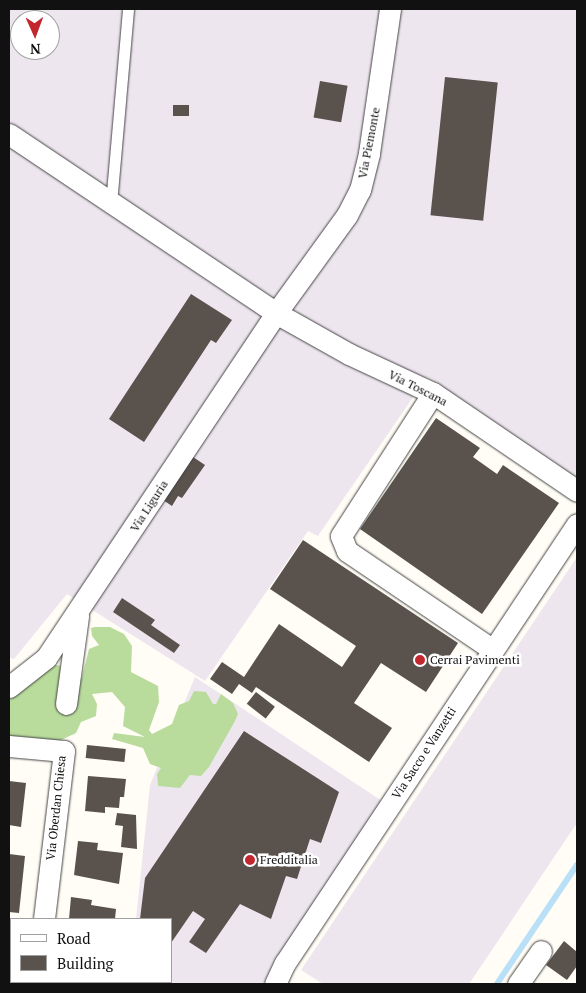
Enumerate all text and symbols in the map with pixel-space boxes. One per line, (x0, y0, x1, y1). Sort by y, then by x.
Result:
north arrow (10, 10, 60, 60)
text: N (30, 40, 41, 59)
street label: Via Piemonte (355, 106, 383, 180)
street label: Via Toscana (386, 367, 450, 409)
street label: Via Liguria (127, 478, 171, 534)
place label: Cerrai Pavimenti (430, 653, 520, 667)
marker: Cerrai Pavimenti (414, 654, 426, 666)
street label: Via Sacco e Vanzetti (389, 704, 459, 802)
street label: Via Oberdan Chiesa (43, 755, 69, 861)
place label: Fredditalia (260, 853, 318, 867)
marker: Fredditalia (244, 854, 256, 866)
legend (10, 918, 172, 983)
text: Road (57, 928, 90, 948)
text: Building (57, 953, 114, 973)

